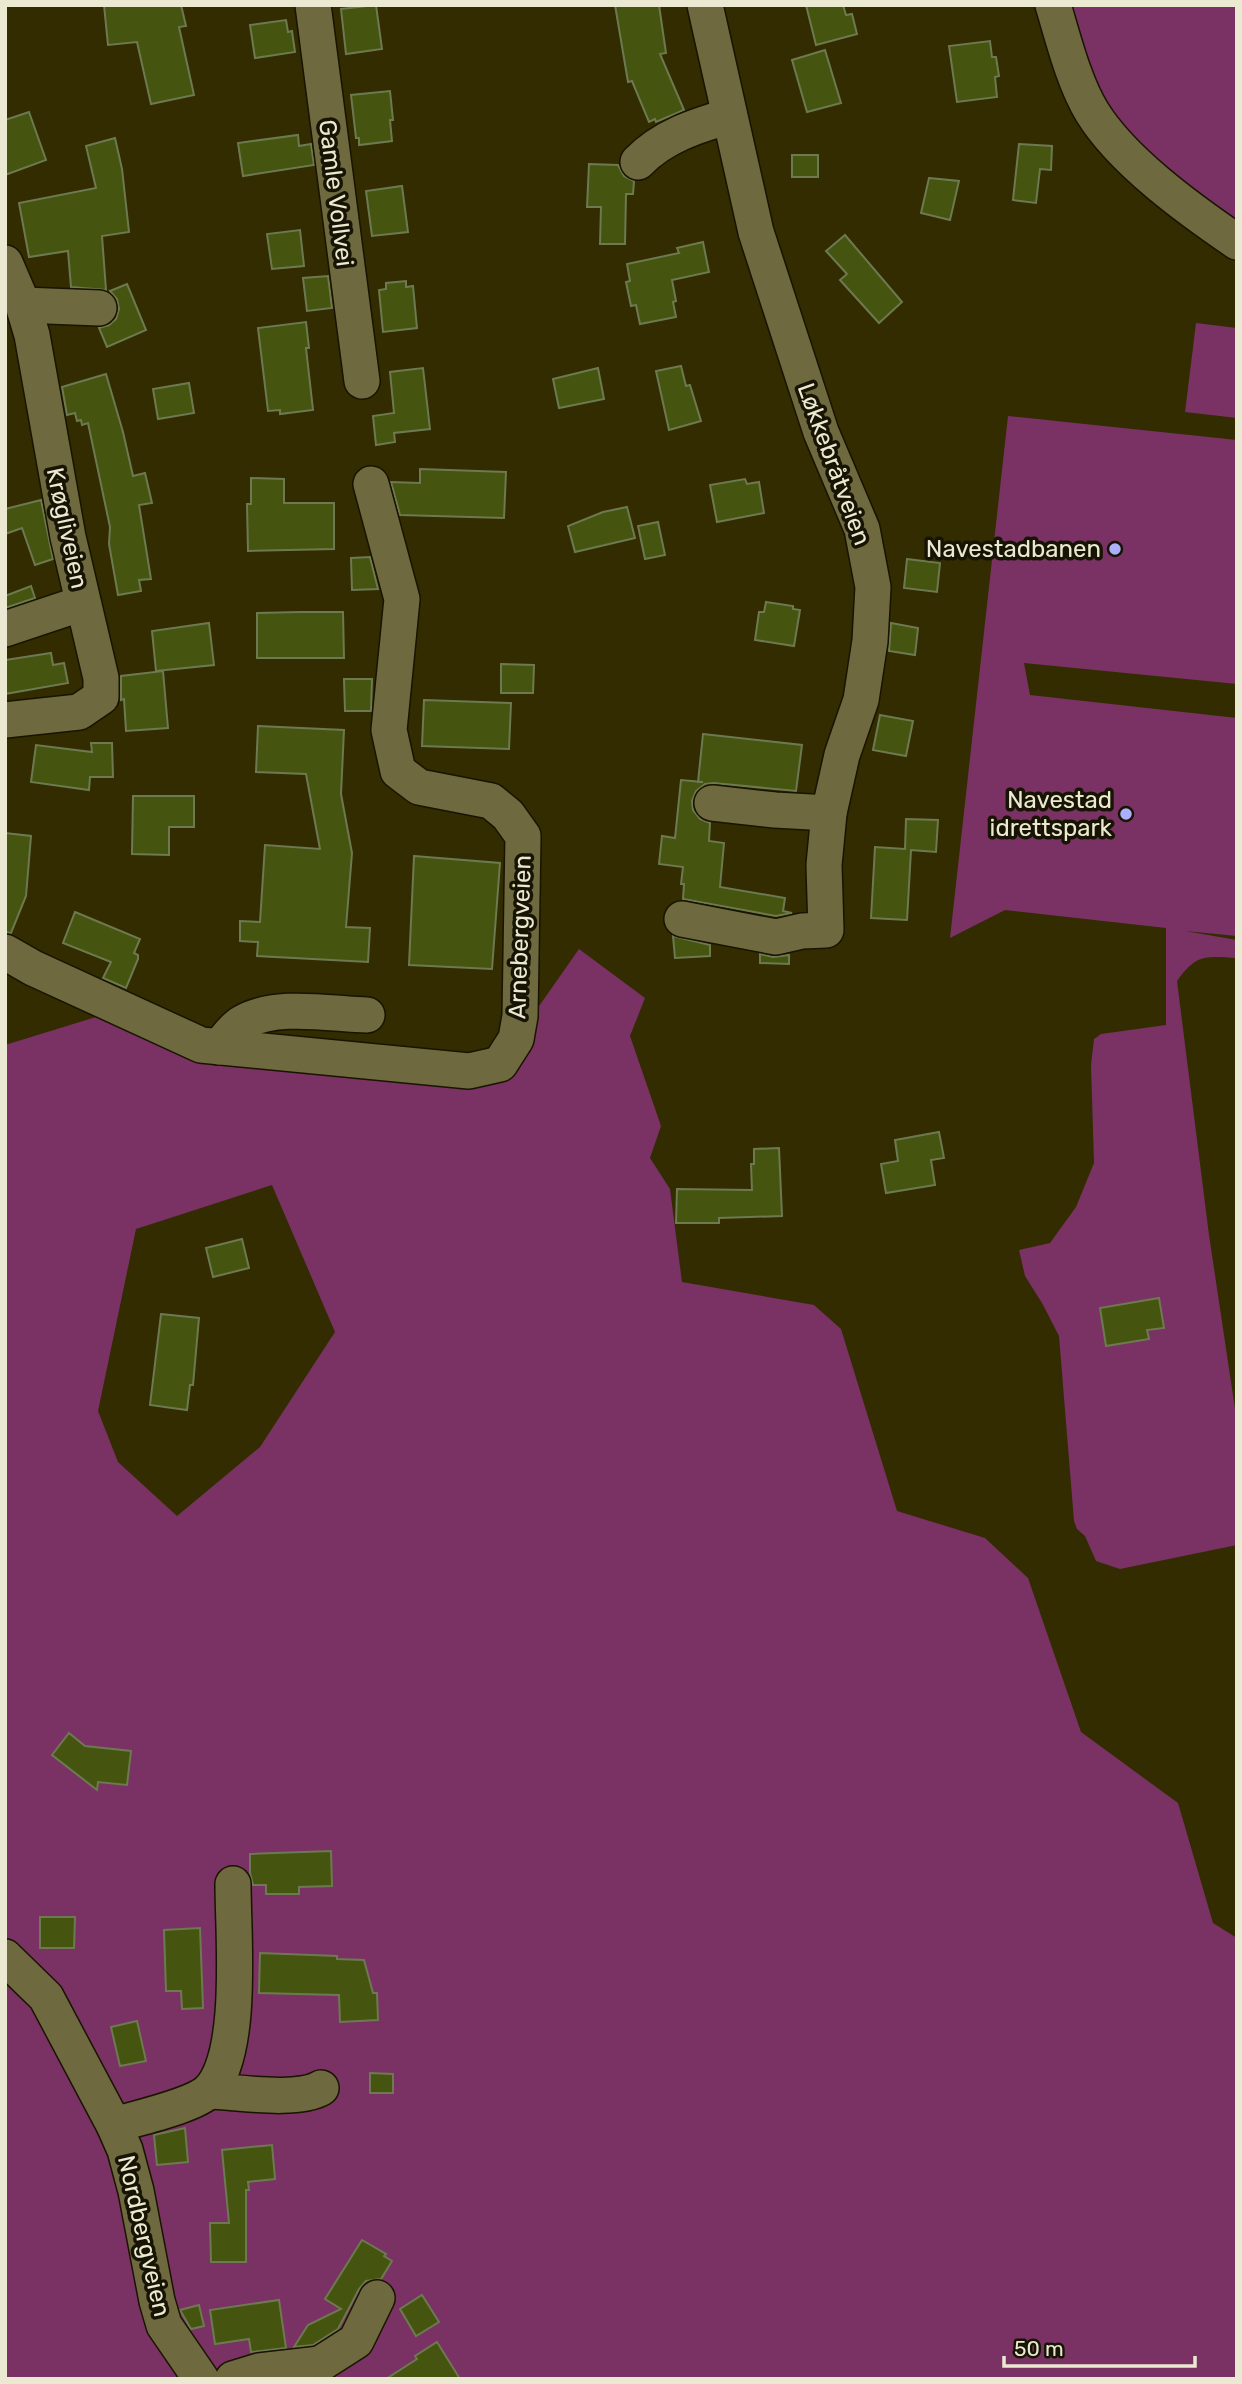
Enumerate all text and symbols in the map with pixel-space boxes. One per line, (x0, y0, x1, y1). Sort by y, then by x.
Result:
street label: Gamle Vollvei (313, 118, 359, 268)
street label: Løkkebråtveien (792, 379, 876, 549)
street label: Krøgliveien (41, 465, 93, 591)
place label: Navestadbanen (926, 535, 1101, 563)
marker: Navestadbanen (1107, 541, 1123, 557)
place label: Navestad idrettspark (990, 786, 1113, 842)
marker: Navestad idrettspark (1118, 806, 1134, 822)
street label: Arnebergveien (503, 854, 537, 1020)
street label: Nordbergveien (112, 2153, 176, 2319)
scale bar (1004, 2324, 1195, 2368)
text: 50 m (1014, 2336, 1064, 2361)

